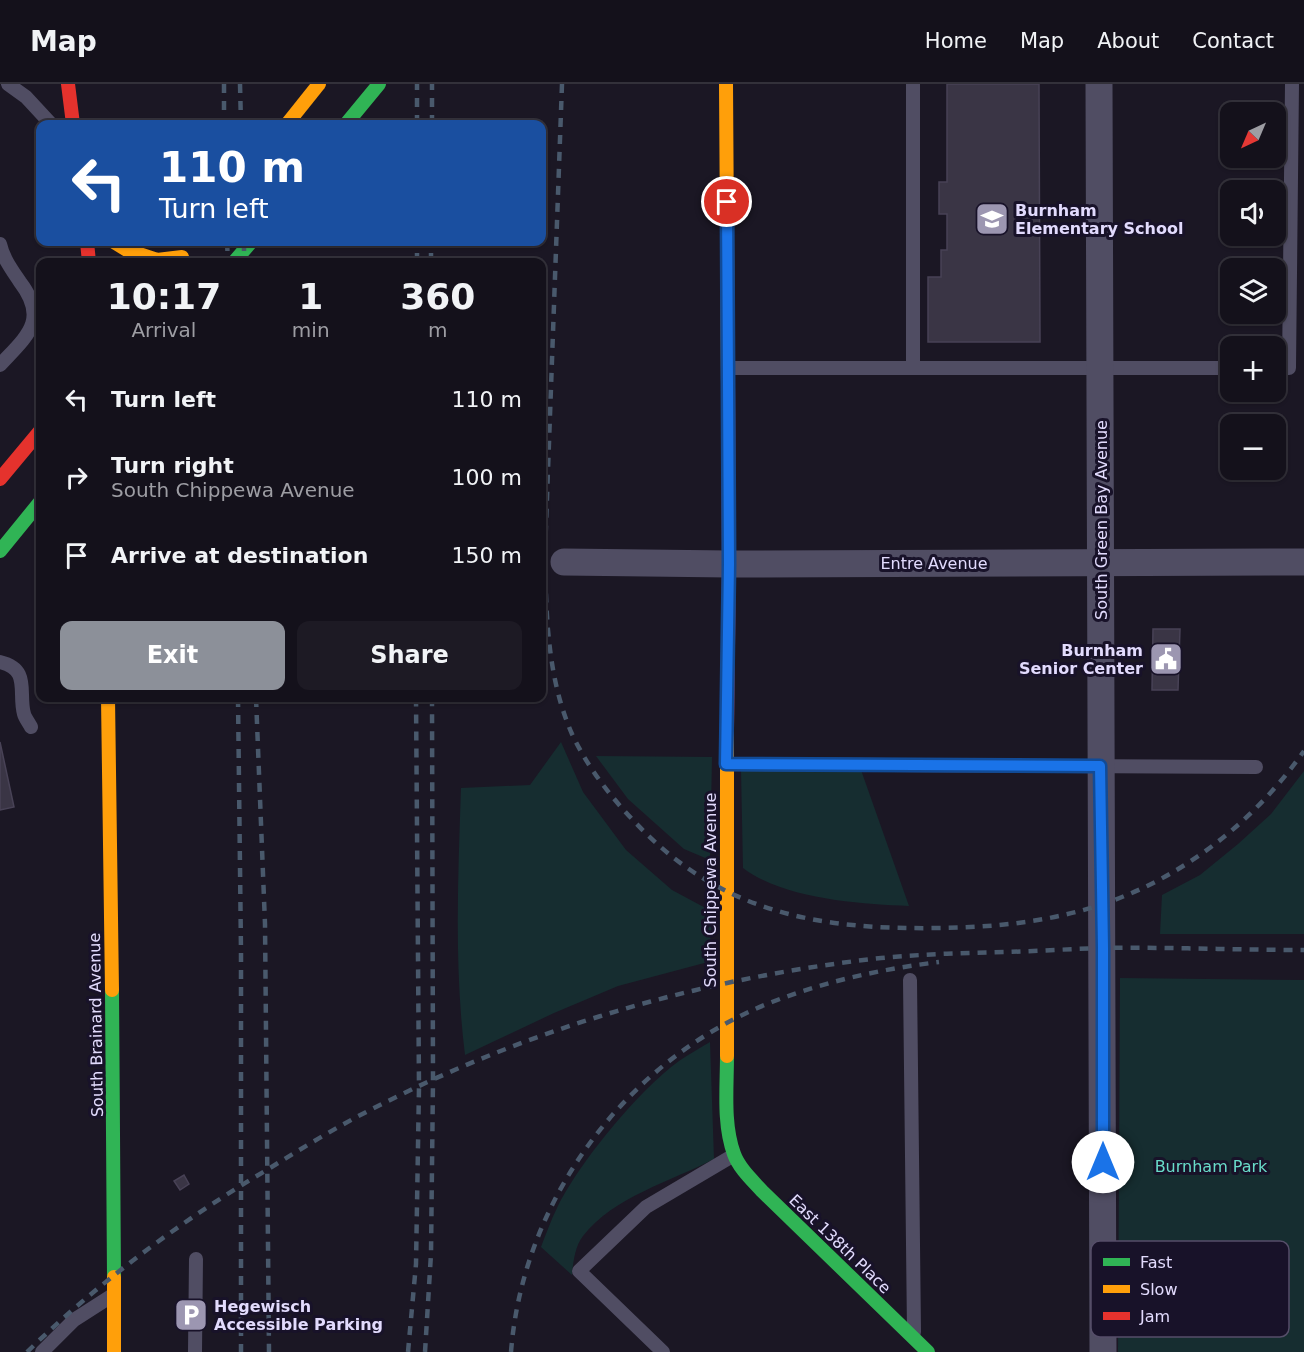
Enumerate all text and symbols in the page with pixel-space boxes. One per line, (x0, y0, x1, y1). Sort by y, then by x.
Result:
text: Map (30, 25, 97, 58)
text: Home (925, 29, 987, 53)
text: Map (1020, 29, 1064, 53)
text: About (1097, 29, 1159, 53)
text: Contact (1192, 29, 1274, 53)
north arrow (1220, 102, 1286, 168)
map controls (1220, 102, 1286, 480)
text: 110 m (159, 143, 305, 192)
icon: left (60, 144, 138, 222)
pin (701, 176, 752, 227)
button: sound (1220, 180, 1286, 246)
icon: arrive (710, 185, 743, 218)
text: Turn left (159, 193, 269, 224)
school or university icon: Burnham Elementary School (974, 201, 1010, 237)
place label: Burnham Elementary School (1015, 201, 1183, 238)
button: layers (1220, 258, 1286, 324)
text: 10:17 (107, 276, 221, 317)
text: 1 (298, 276, 323, 317)
text: 360 (400, 276, 475, 317)
text: Arrival (131, 318, 196, 342)
text: min (292, 318, 330, 342)
text: m (428, 318, 448, 342)
button: + (1220, 336, 1286, 402)
icon: left (60, 383, 93, 416)
text: Turn left (111, 387, 216, 412)
text: 110 m (452, 387, 522, 412)
button: − (1220, 414, 1286, 480)
street label: South Green Bay Avenue (1092, 420, 1111, 620)
text: Turn right (111, 453, 234, 478)
icon: right (60, 461, 93, 494)
text: 100 m (452, 465, 522, 490)
text: South Chippewa Avenue (111, 478, 355, 502)
icon: arrive (60, 539, 93, 572)
text: Arrive at destination (111, 543, 368, 568)
text: 150 m (452, 543, 522, 568)
street label: Entre Avenue (880, 554, 988, 573)
button: Exit (60, 621, 285, 690)
button: Share (297, 621, 522, 690)
place label: Burnham Senior Center (1019, 641, 1143, 678)
public building icon: Burnham Senior Center (1148, 641, 1184, 677)
street label: South Chippewa Avenue (701, 793, 720, 987)
street label: South Brainard Avenue (85, 933, 107, 1117)
position arrow (1071, 1130, 1135, 1194)
park label: Burnham Park (1155, 1157, 1268, 1176)
street label: East 138th Place (785, 1191, 895, 1297)
legend (1091, 1241, 1289, 1337)
text: Fast (1140, 1253, 1172, 1272)
text: Slow (1140, 1280, 1177, 1299)
parking icon: Hegewisch Accessible Parking (173, 1297, 209, 1333)
place label: Hegewisch Accessible Parking (214, 1297, 383, 1334)
text: Jam (1139, 1307, 1170, 1326)

